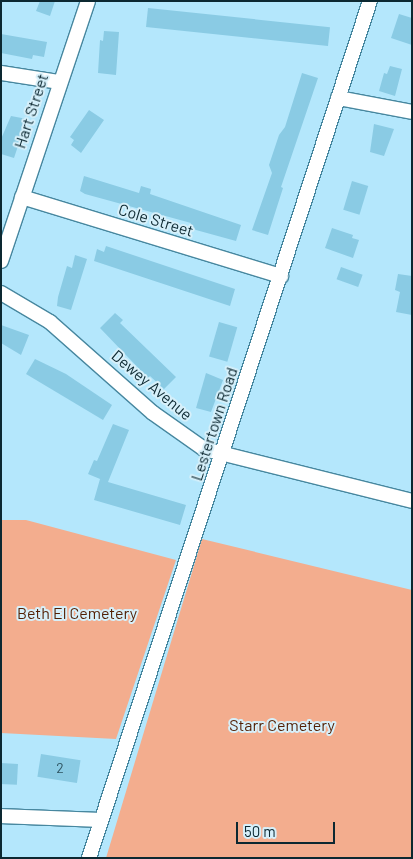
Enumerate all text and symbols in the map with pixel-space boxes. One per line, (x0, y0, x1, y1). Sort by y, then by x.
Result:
street label: Hart Street (10, 71, 52, 151)
street label: Cole Street (116, 199, 196, 241)
street label: Dewey Avenue (108, 346, 196, 424)
street label: Lestertown Road (187, 365, 241, 483)
park label: Beth El Cemetery (17, 603, 137, 623)
park label: Starr Cemetery (229, 715, 335, 735)
house number: 2 (56, 760, 64, 776)
scale bar (238, 812, 337, 844)
text: 50 m (244, 822, 276, 840)

